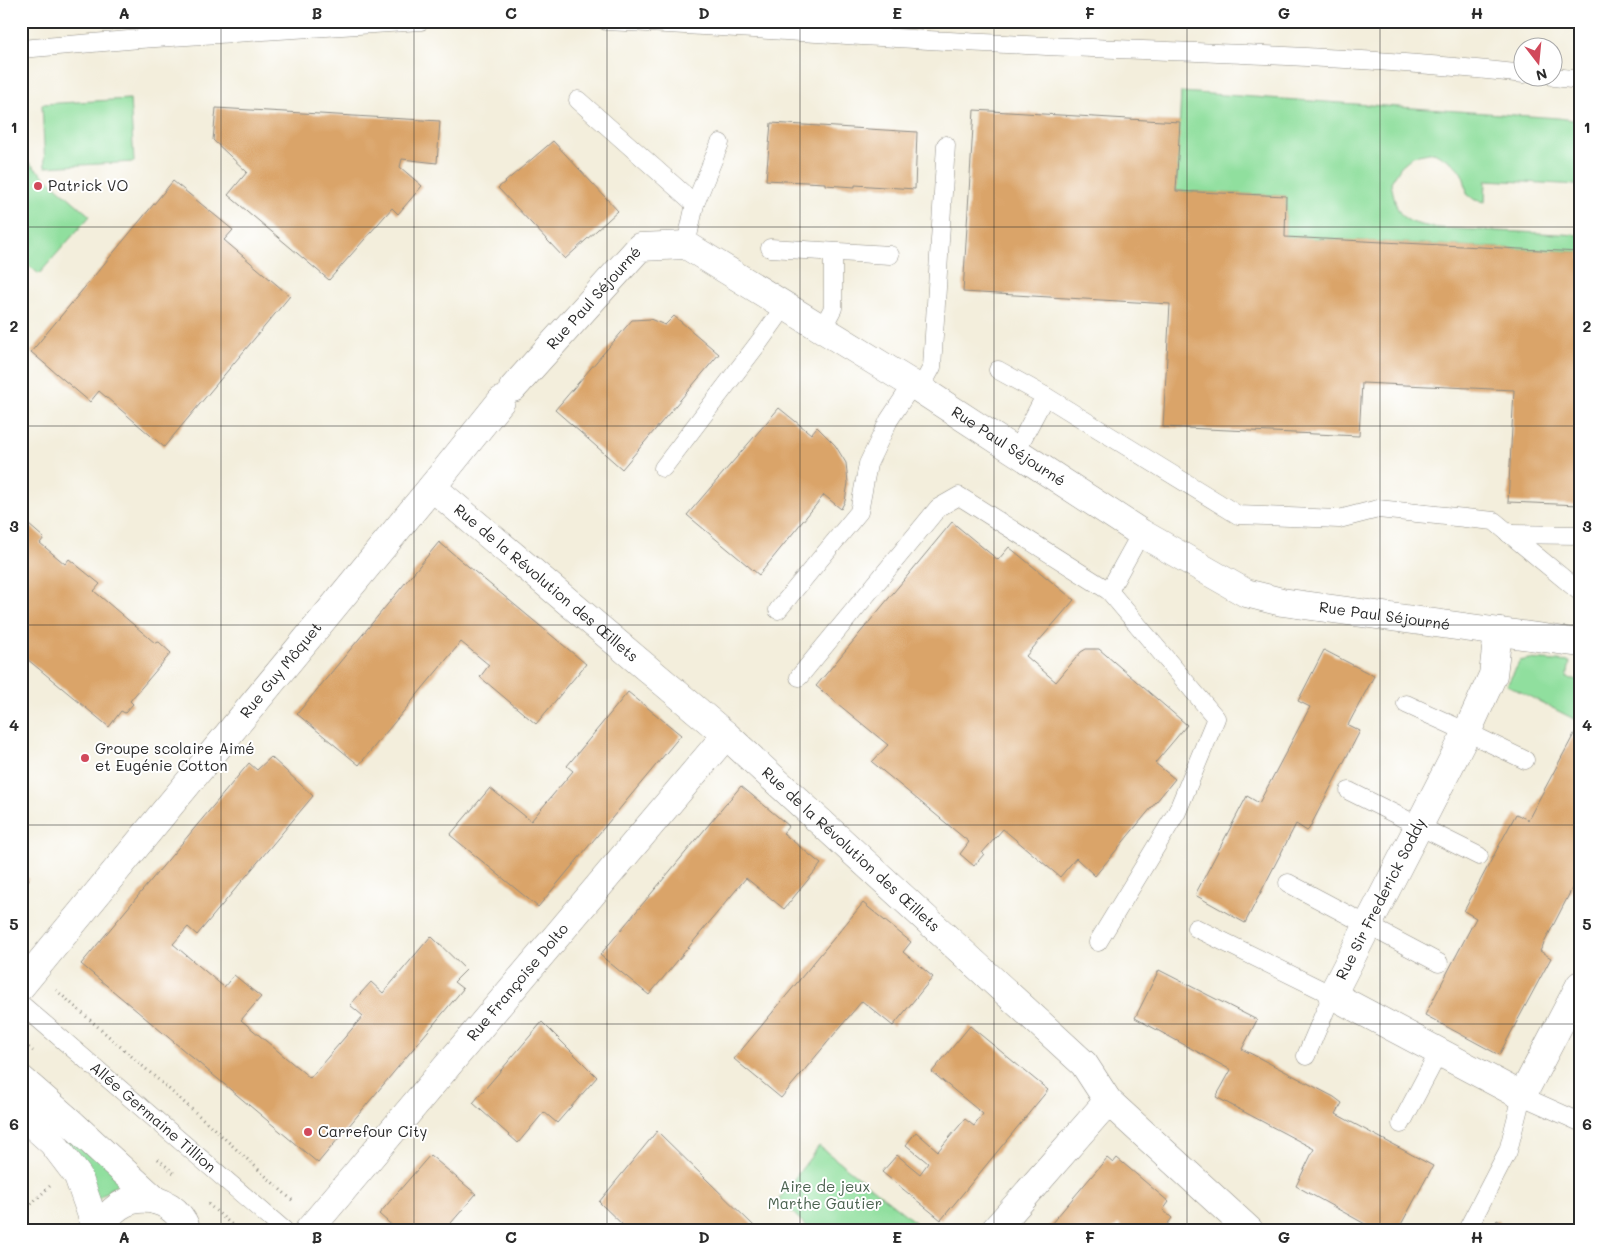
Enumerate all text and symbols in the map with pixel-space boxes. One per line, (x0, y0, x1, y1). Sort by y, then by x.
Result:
text: A (118, 2, 130, 23)
text: B (312, 2, 322, 23)
text: C (505, 2, 517, 23)
text: D (698, 2, 710, 23)
text: E (892, 2, 902, 23)
text: F (1085, 2, 1095, 23)
text: G (1278, 2, 1290, 23)
text: H (1471, 2, 1483, 23)
north arrow (1514, 38, 1564, 88)
text: N (1534, 64, 1549, 86)
text: 1 (10, 116, 18, 137)
text: 1 (1583, 116, 1591, 137)
place label: Patrick VO (48, 175, 128, 195)
marker: Patrick VO (32, 180, 44, 192)
street label: Rue Paul Séjourné (542, 242, 645, 353)
text: 2 (10, 315, 19, 336)
text: 2 (1583, 315, 1592, 336)
street label: Rue Paul Séjourné (948, 401, 1070, 490)
street label: Rue de la Révolution des Œillets (450, 499, 643, 666)
text: 3 (9, 515, 19, 536)
text: 3 (1582, 515, 1592, 536)
street label: Rue Paul Séjourné (1318, 596, 1452, 634)
street label: Rue Guy Môquet (235, 618, 326, 722)
text: 4 (9, 714, 19, 735)
text: 4 (1582, 714, 1592, 735)
place label: Groupe scolaire Aimé et Eugénie Cotton (95, 738, 255, 775)
marker: Groupe scolaire Aimé et Eugénie Cotton (79, 752, 91, 764)
street label: Rue de la Révolution des Œillets (758, 762, 945, 936)
street label: Rue Sir Frederick Soddy (1331, 814, 1430, 983)
text: 5 (9, 913, 19, 934)
text: 5 (1582, 913, 1592, 934)
street label: Rue Françoise Dolto (462, 919, 572, 1045)
street label: Allée Germaine Tillion (86, 1057, 221, 1176)
text: 6 (9, 1113, 19, 1134)
text: 6 (1582, 1113, 1592, 1134)
place label: Carrefour City (318, 1121, 428, 1141)
marker: Carrefour City (302, 1126, 314, 1138)
park label: Aire de jeux Marthe Gautier (768, 1176, 882, 1213)
text: A (118, 1226, 130, 1247)
text: B (312, 1226, 322, 1247)
text: C (505, 1226, 517, 1247)
text: D (698, 1226, 710, 1247)
text: E (892, 1226, 902, 1247)
text: F (1085, 1226, 1095, 1247)
text: G (1278, 1226, 1290, 1247)
text: H (1471, 1226, 1483, 1247)

